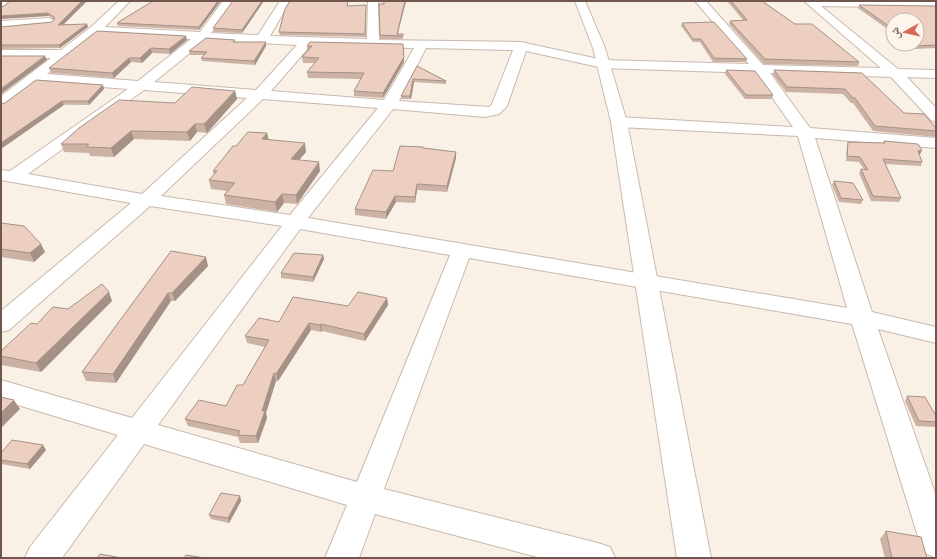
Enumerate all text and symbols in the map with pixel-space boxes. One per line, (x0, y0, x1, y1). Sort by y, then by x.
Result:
north arrow (885, 12, 925, 52)
text: ش (886, 26, 904, 40)

